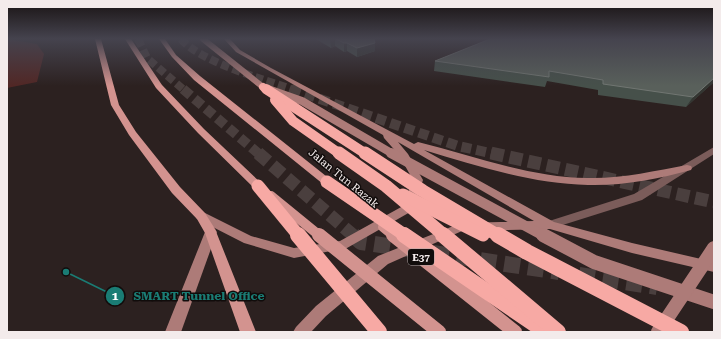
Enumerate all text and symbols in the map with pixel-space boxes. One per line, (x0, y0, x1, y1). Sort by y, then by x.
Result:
street label: Jalan Tun Razak (306, 146, 381, 211)
road number: E37 (408, 249, 434, 265)
callout: SMART Tunnel Office (105, 284, 272, 308)
text: 1 (112, 289, 119, 303)
text: SMART Tunnel Office (133, 289, 265, 303)

